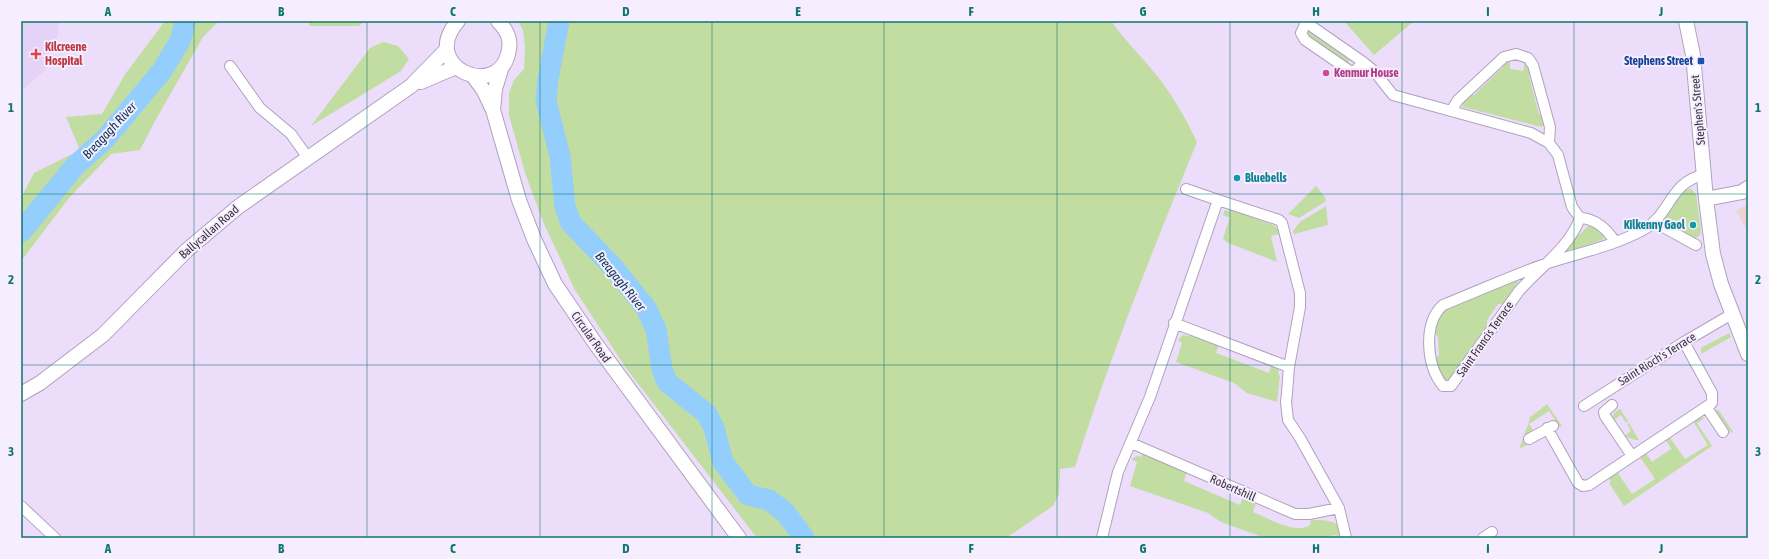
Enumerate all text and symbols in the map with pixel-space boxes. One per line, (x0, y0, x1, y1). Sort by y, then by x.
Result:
text: A (104, 4, 112, 19)
text: B (278, 4, 285, 19)
text: C (450, 4, 456, 19)
text: D (622, 4, 630, 19)
text: E (795, 4, 801, 19)
text: F (968, 4, 974, 19)
text: G (1140, 4, 1147, 19)
text: H (1312, 4, 1320, 19)
text: I (1486, 4, 1490, 19)
text: J (1658, 4, 1663, 19)
place label: Kilcreene Hospital (45, 40, 87, 68)
marker: Kilcreene Hospital (30, 48, 42, 60)
place label: Stephens Street (1624, 54, 1694, 68)
marker: Stephens Street (1696, 56, 1706, 66)
place label: Kenmur House (1334, 66, 1399, 80)
marker: Kenmur House (1321, 68, 1331, 78)
street label: Stephen's Street (1688, 74, 1708, 146)
water label: Breagagh River (79, 98, 140, 162)
text: 1 (8, 100, 14, 115)
text: 1 (1755, 100, 1761, 115)
place label: Bluebells (1245, 171, 1288, 185)
marker: Bluebells (1232, 173, 1242, 183)
street label: Ballycallan Road (176, 202, 242, 262)
place label: Kilkenny Gaol (1624, 218, 1686, 232)
marker: Kilkenny Gaol (1688, 220, 1698, 230)
water label: Breagagh River (592, 249, 650, 315)
text: 2 (8, 272, 14, 287)
text: 2 (1755, 272, 1761, 287)
street label: Saint Francis Terrace (1454, 299, 1516, 379)
street label: Circular Road (568, 309, 614, 365)
street label: Saint Rioch's Terrace (1616, 330, 1698, 388)
text: 3 (8, 444, 14, 459)
text: 3 (1755, 444, 1761, 459)
street label: Robertshill (1208, 472, 1259, 505)
text: A (104, 541, 112, 556)
text: B (278, 541, 285, 556)
text: C (450, 541, 456, 556)
text: D (622, 541, 630, 556)
text: E (795, 541, 801, 556)
text: F (968, 541, 974, 556)
text: G (1140, 541, 1147, 556)
text: H (1312, 541, 1320, 556)
text: I (1486, 541, 1490, 556)
text: J (1658, 541, 1663, 556)

